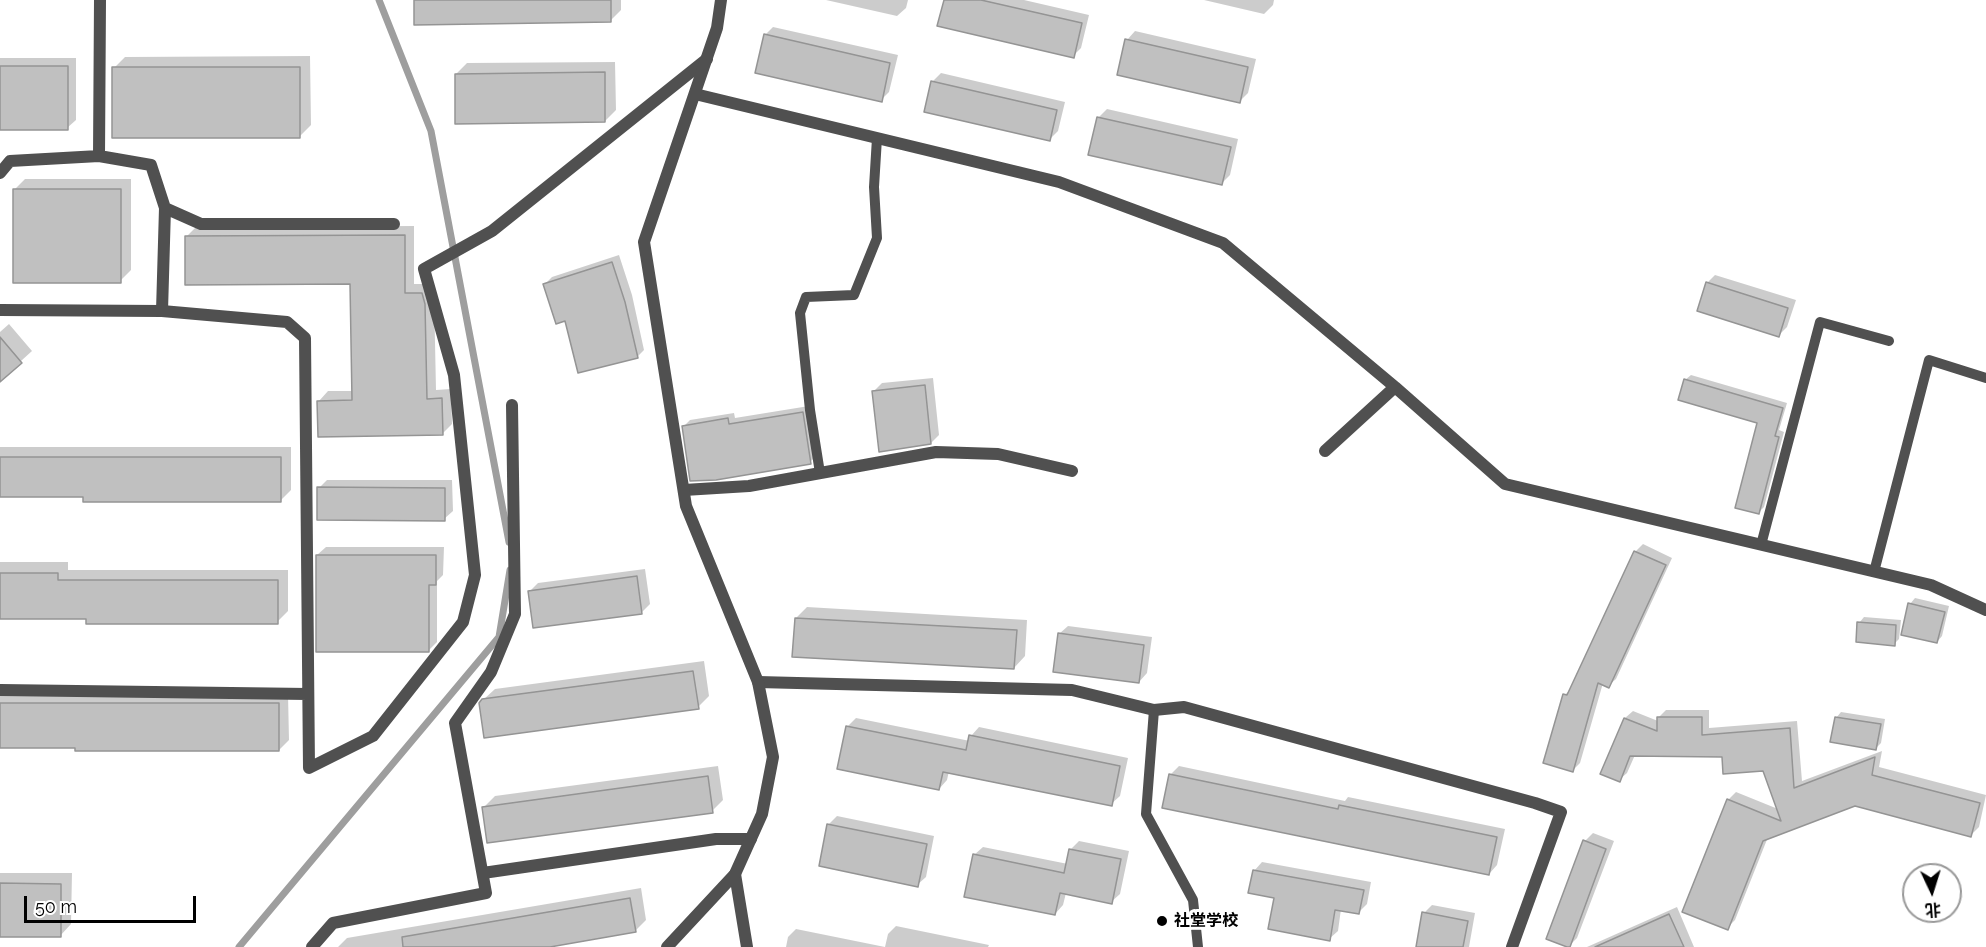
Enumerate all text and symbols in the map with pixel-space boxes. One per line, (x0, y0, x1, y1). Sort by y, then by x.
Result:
north arrow (1902, 863, 1962, 923)
scale bar (27, 884, 200, 922)
text: 50 m (35, 896, 77, 917)
text: 北 (1925, 899, 1942, 919)
place label: 社堂学校 (1174, 911, 1238, 931)
marker: 社堂学校 (1155, 914, 1169, 928)

